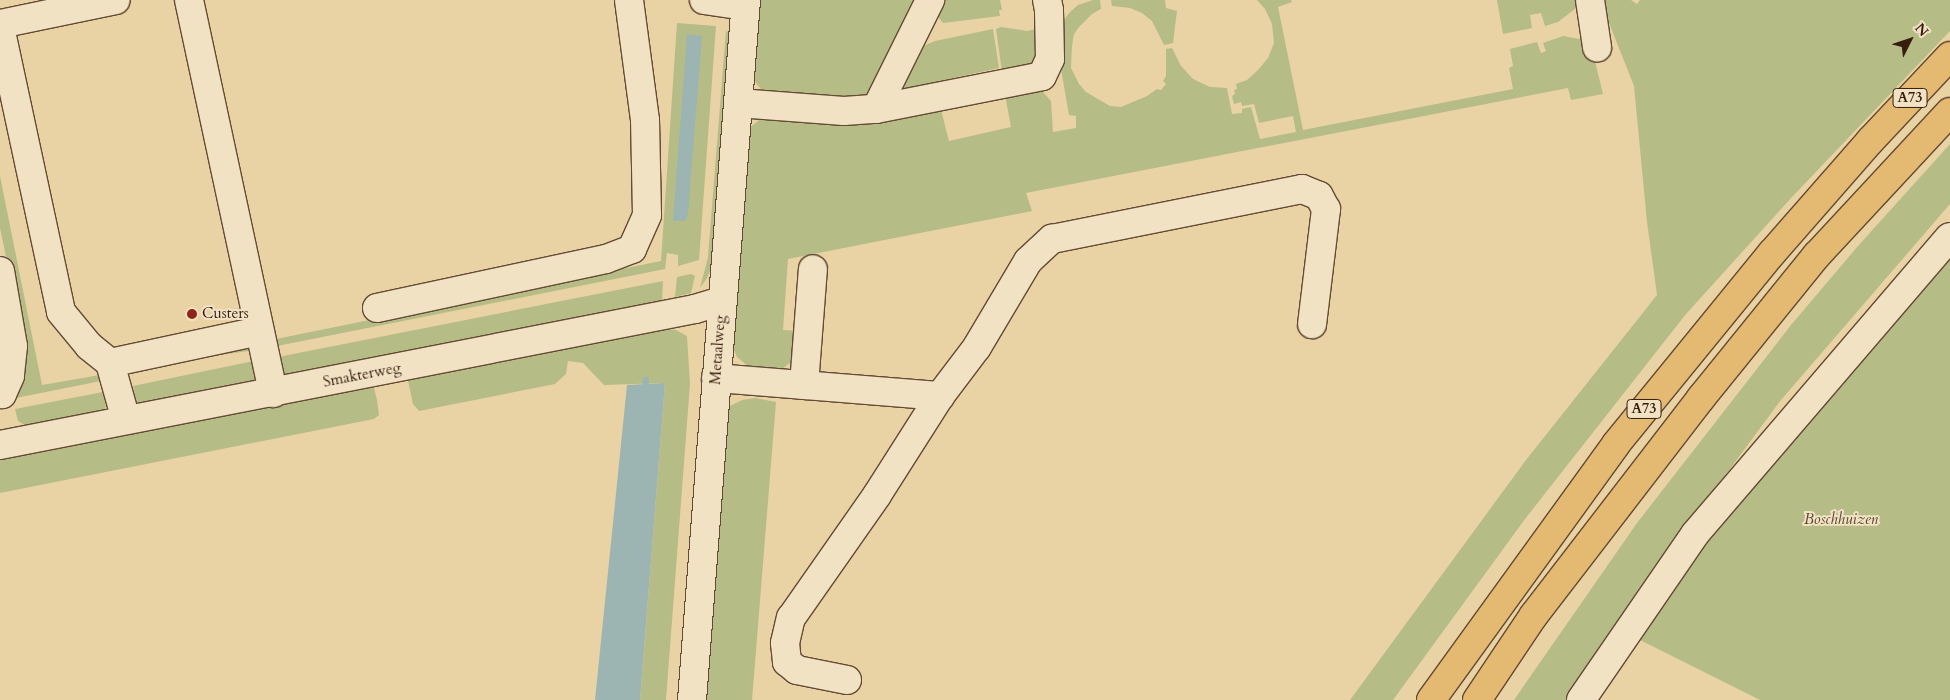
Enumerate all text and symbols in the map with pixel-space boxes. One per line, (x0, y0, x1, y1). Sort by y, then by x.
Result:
north arrow (1885, 15, 1935, 65)
text: N (1911, 19, 1933, 41)
road number: A73 (1892, 86, 1928, 110)
place label: Custers (202, 305, 249, 323)
marker: Custers (186, 308, 198, 320)
street label: Metaalweg (707, 315, 729, 385)
street label: Smakterweg (322, 359, 402, 391)
road number: A73 (1626, 398, 1662, 420)
park label: Boschhuizen (1804, 511, 1878, 529)

